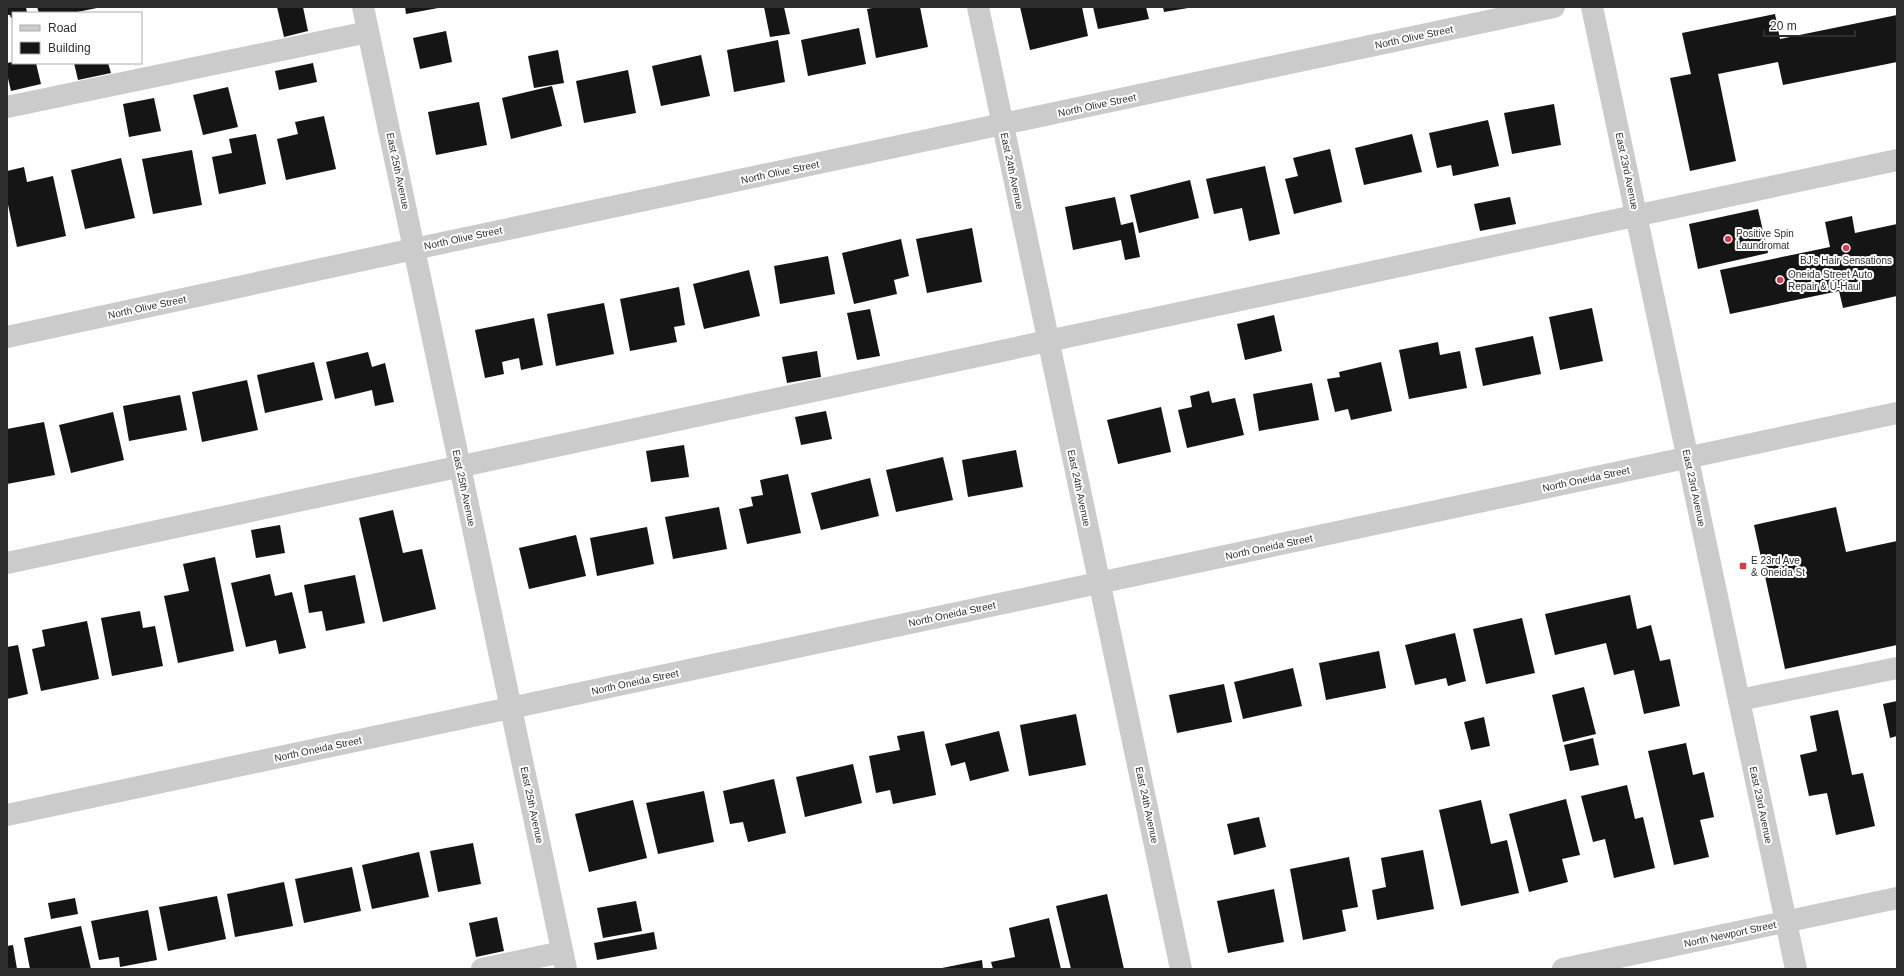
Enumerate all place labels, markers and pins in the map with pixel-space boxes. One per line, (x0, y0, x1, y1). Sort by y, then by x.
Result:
place label: Positive Spin Laundromat (1736, 228, 1794, 251)
marker: Positive Spin Laundromat (1723, 234, 1733, 244)
marker: BJ's Hair Sensations (1841, 243, 1851, 253)
place label: BJ's Hair Sensations (1800, 255, 1892, 266)
place label: Oneida Street Auto Repair & U-Haul (1788, 269, 1873, 292)
marker: Oneida Street Auto Repair & U-Haul (1775, 275, 1785, 285)
place label: E 23rd Ave & Oneida St (1751, 555, 1805, 578)
marker: E 23rd Ave & Oneida St (1738, 561, 1748, 571)

